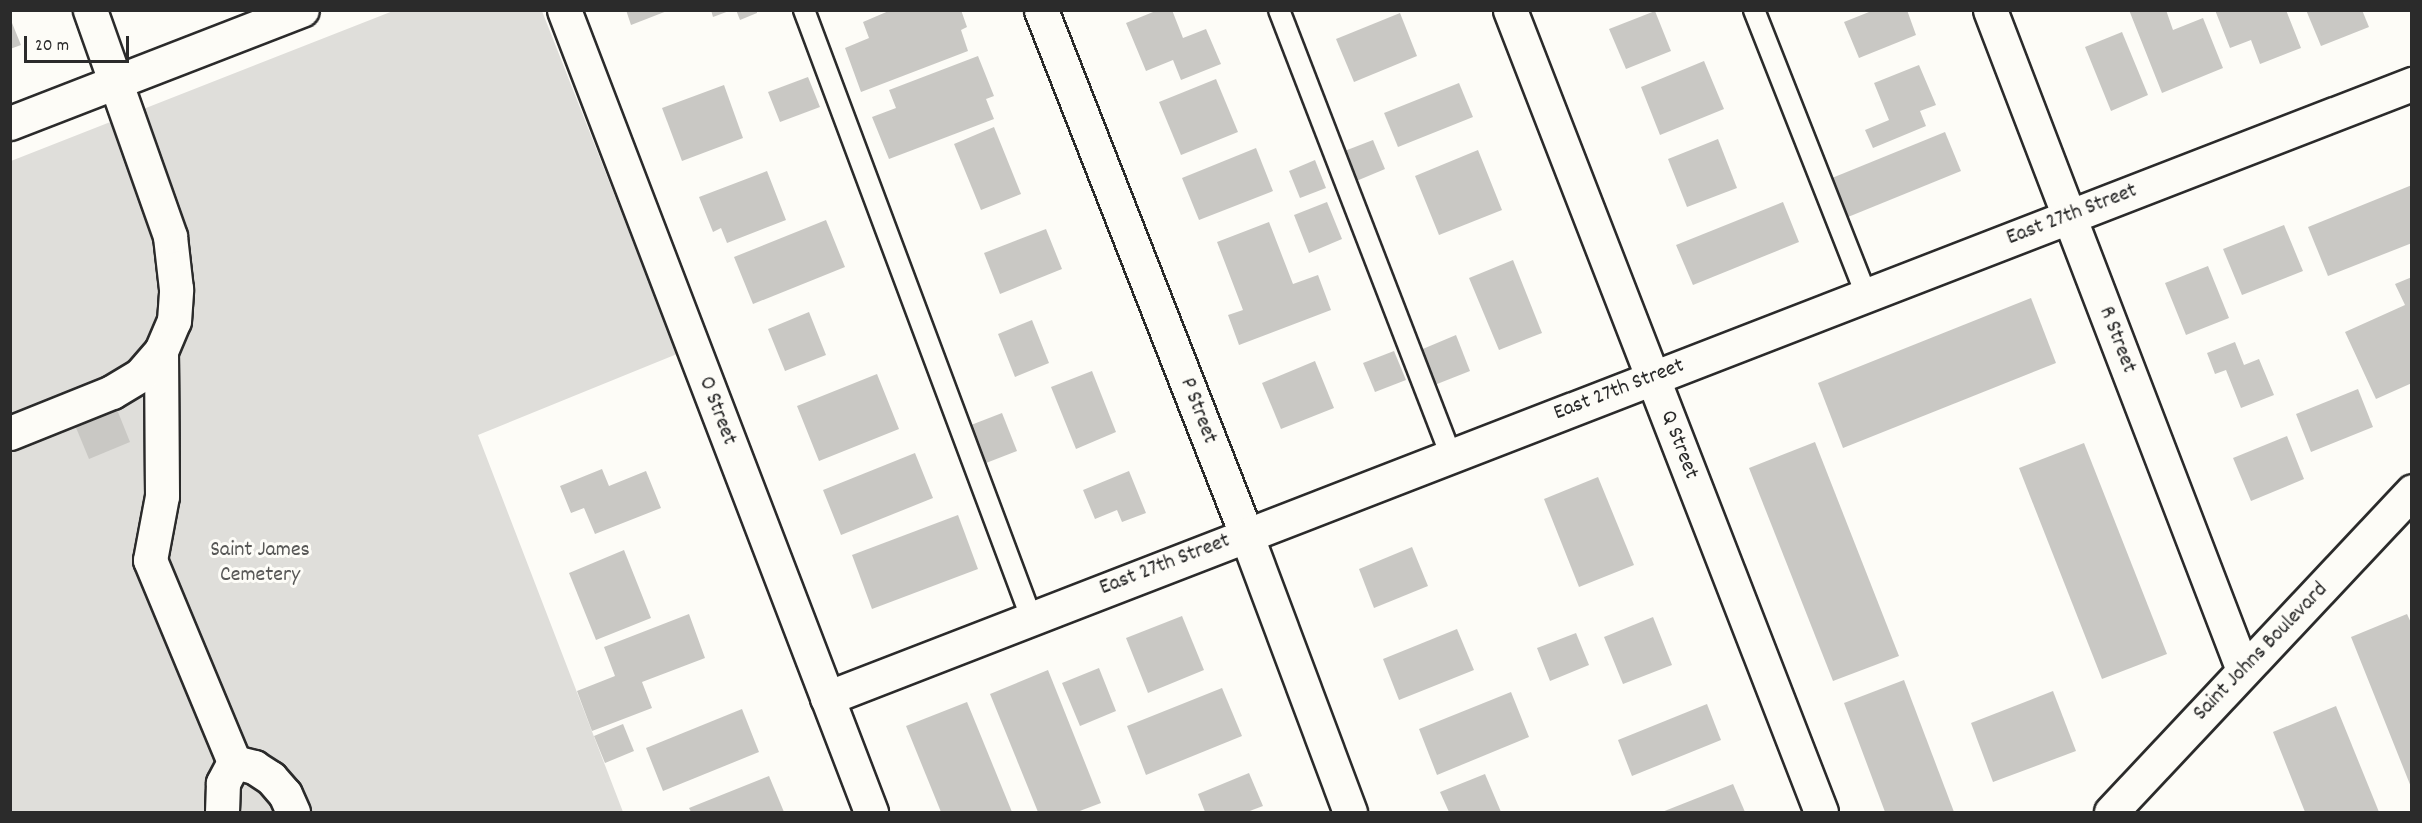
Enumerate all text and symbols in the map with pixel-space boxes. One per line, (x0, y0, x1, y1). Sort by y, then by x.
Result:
scale bar (27, 24, 132, 62)
text: 20 m (35, 34, 69, 59)
street label: East 27th Street (2003, 178, 2141, 252)
street label: R Street (2092, 303, 2142, 377)
street label: East 27th Street (1550, 353, 1688, 427)
street label: O Street (692, 373, 742, 449)
street label: P Street (1173, 374, 1223, 448)
street label: Q Street (1654, 407, 1704, 483)
street label: East 27th Street (1096, 528, 1234, 602)
park label: Saint James Cemetery (210, 537, 310, 588)
street label: Saint Johns Boulevard (2188, 577, 2334, 727)

